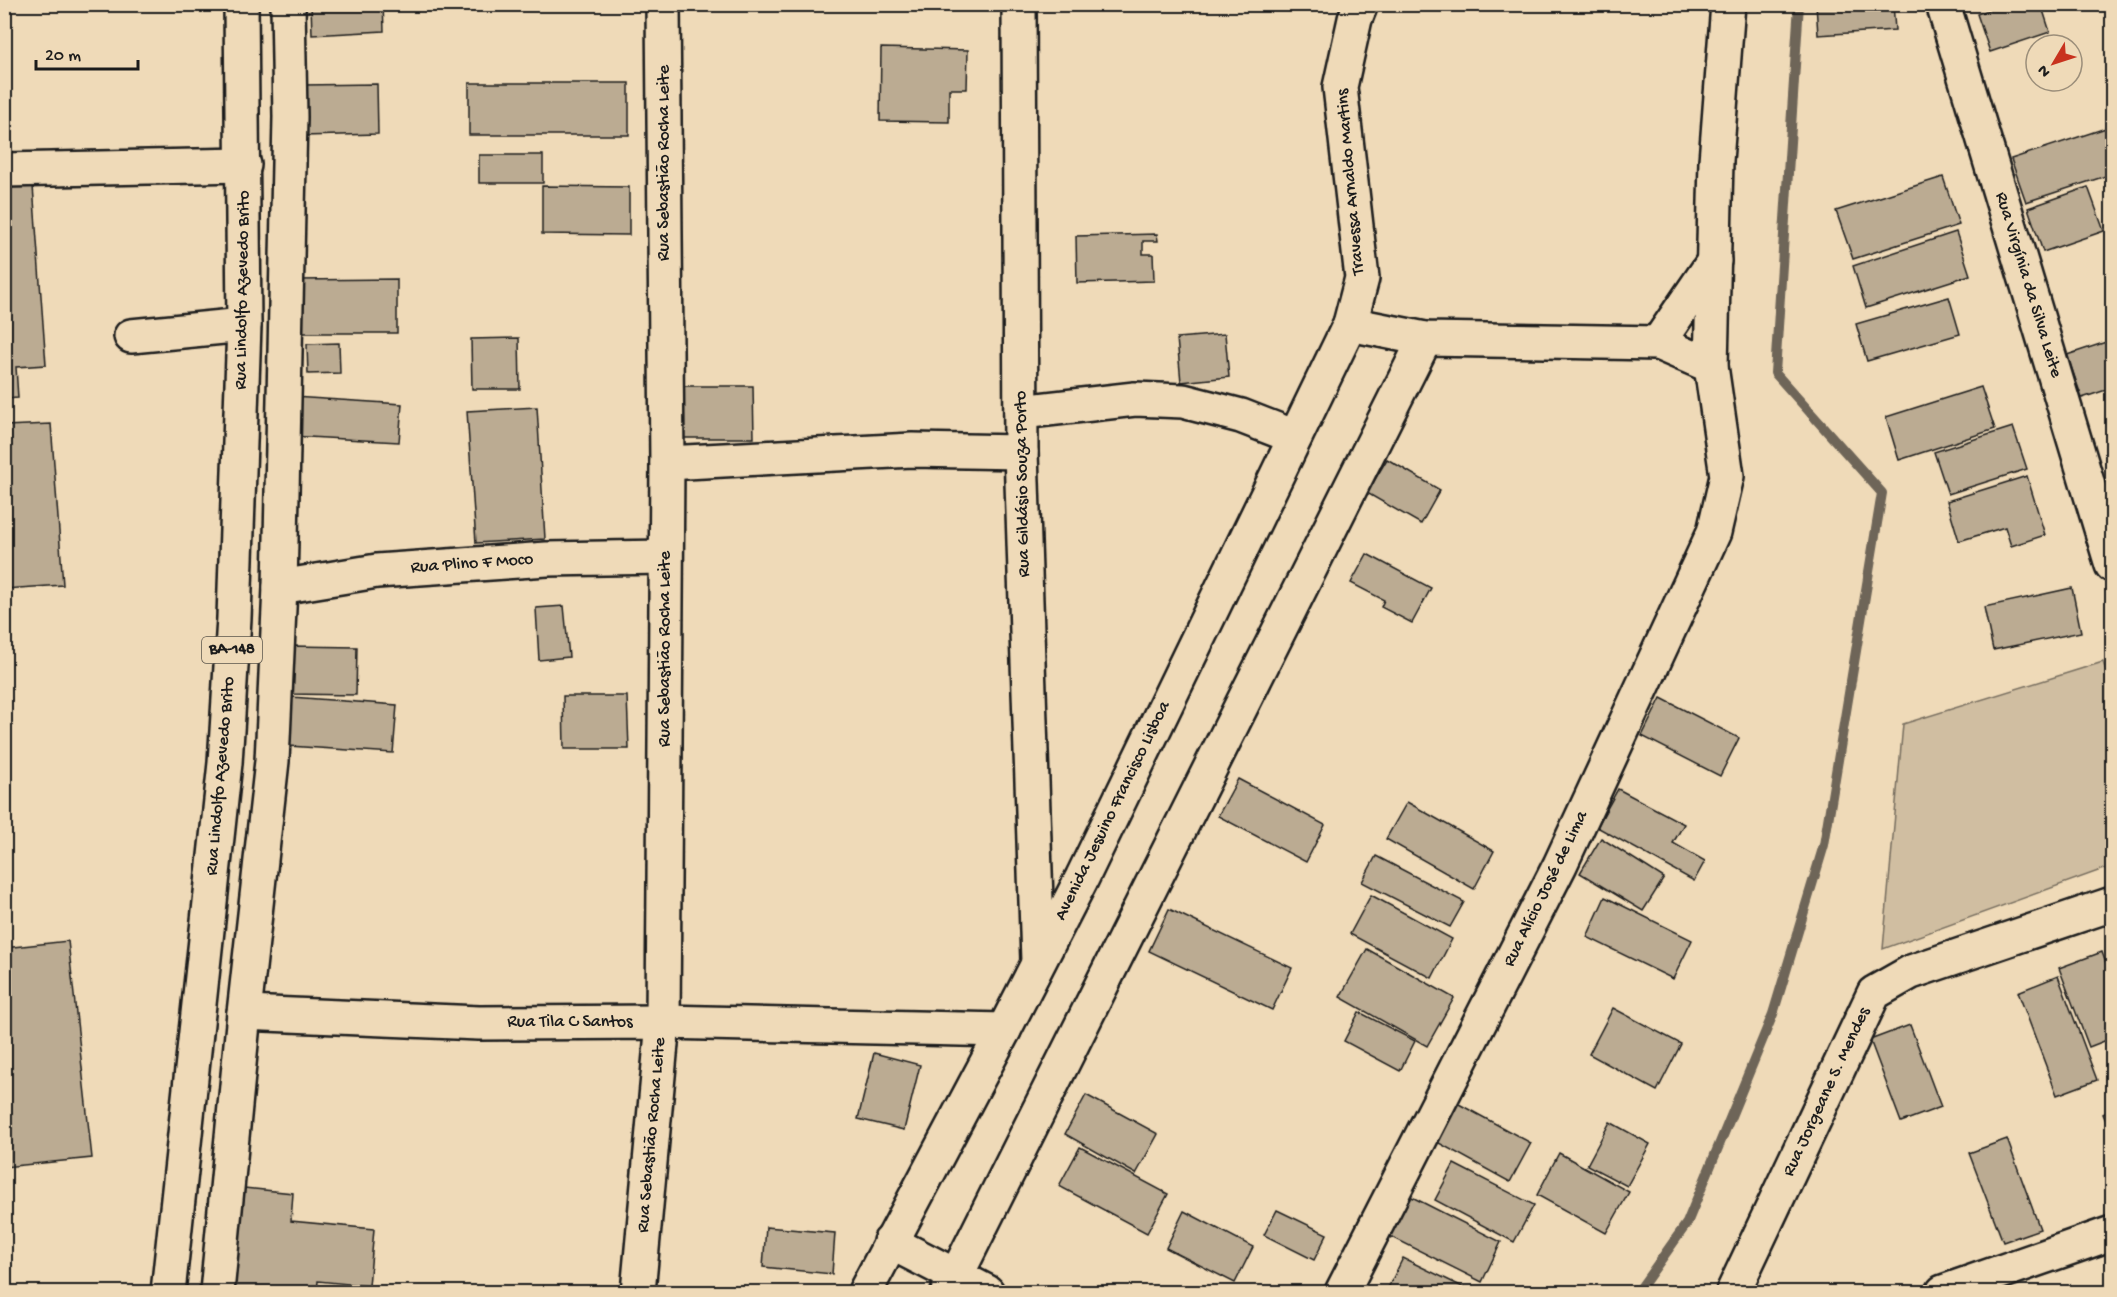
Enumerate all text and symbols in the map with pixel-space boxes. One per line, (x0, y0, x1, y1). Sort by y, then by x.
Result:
scale bar (36, 33, 138, 71)
north arrow (2024, 33, 2084, 93)
text: 20 m (45, 46, 81, 67)
text: N (2034, 60, 2056, 80)
street label: Rua Sebastião Rocha Leite (654, 64, 675, 261)
street label: Travessa Arnaldo Martins (1332, 87, 1370, 277)
street label: Rua Lindolfo Azevedo Brito (231, 190, 255, 390)
street label: Rua Virgínia da Silva Leite (1990, 190, 2066, 381)
street label: Rua Gildásio Souza Porto (1011, 390, 1035, 578)
street label: Rua Plino F Moco (410, 549, 534, 579)
street label: Rua Sebastião Rocha Leite (655, 550, 676, 747)
road number: BA-148 (202, 637, 262, 663)
street label: Rua Lindolfo Azevedo Brito (202, 676, 240, 876)
street label: Avenida Jesuino Francisco Lisboa (1051, 697, 1176, 924)
street label: Rua Alício José de Lima (1499, 807, 1593, 970)
street label: Rua Jorgeane S. Mendes (1779, 1003, 1876, 1180)
street label: Rua Tila C Santos (507, 1012, 634, 1033)
street label: Rua Sebastião Rocha Leite (633, 1036, 671, 1234)

